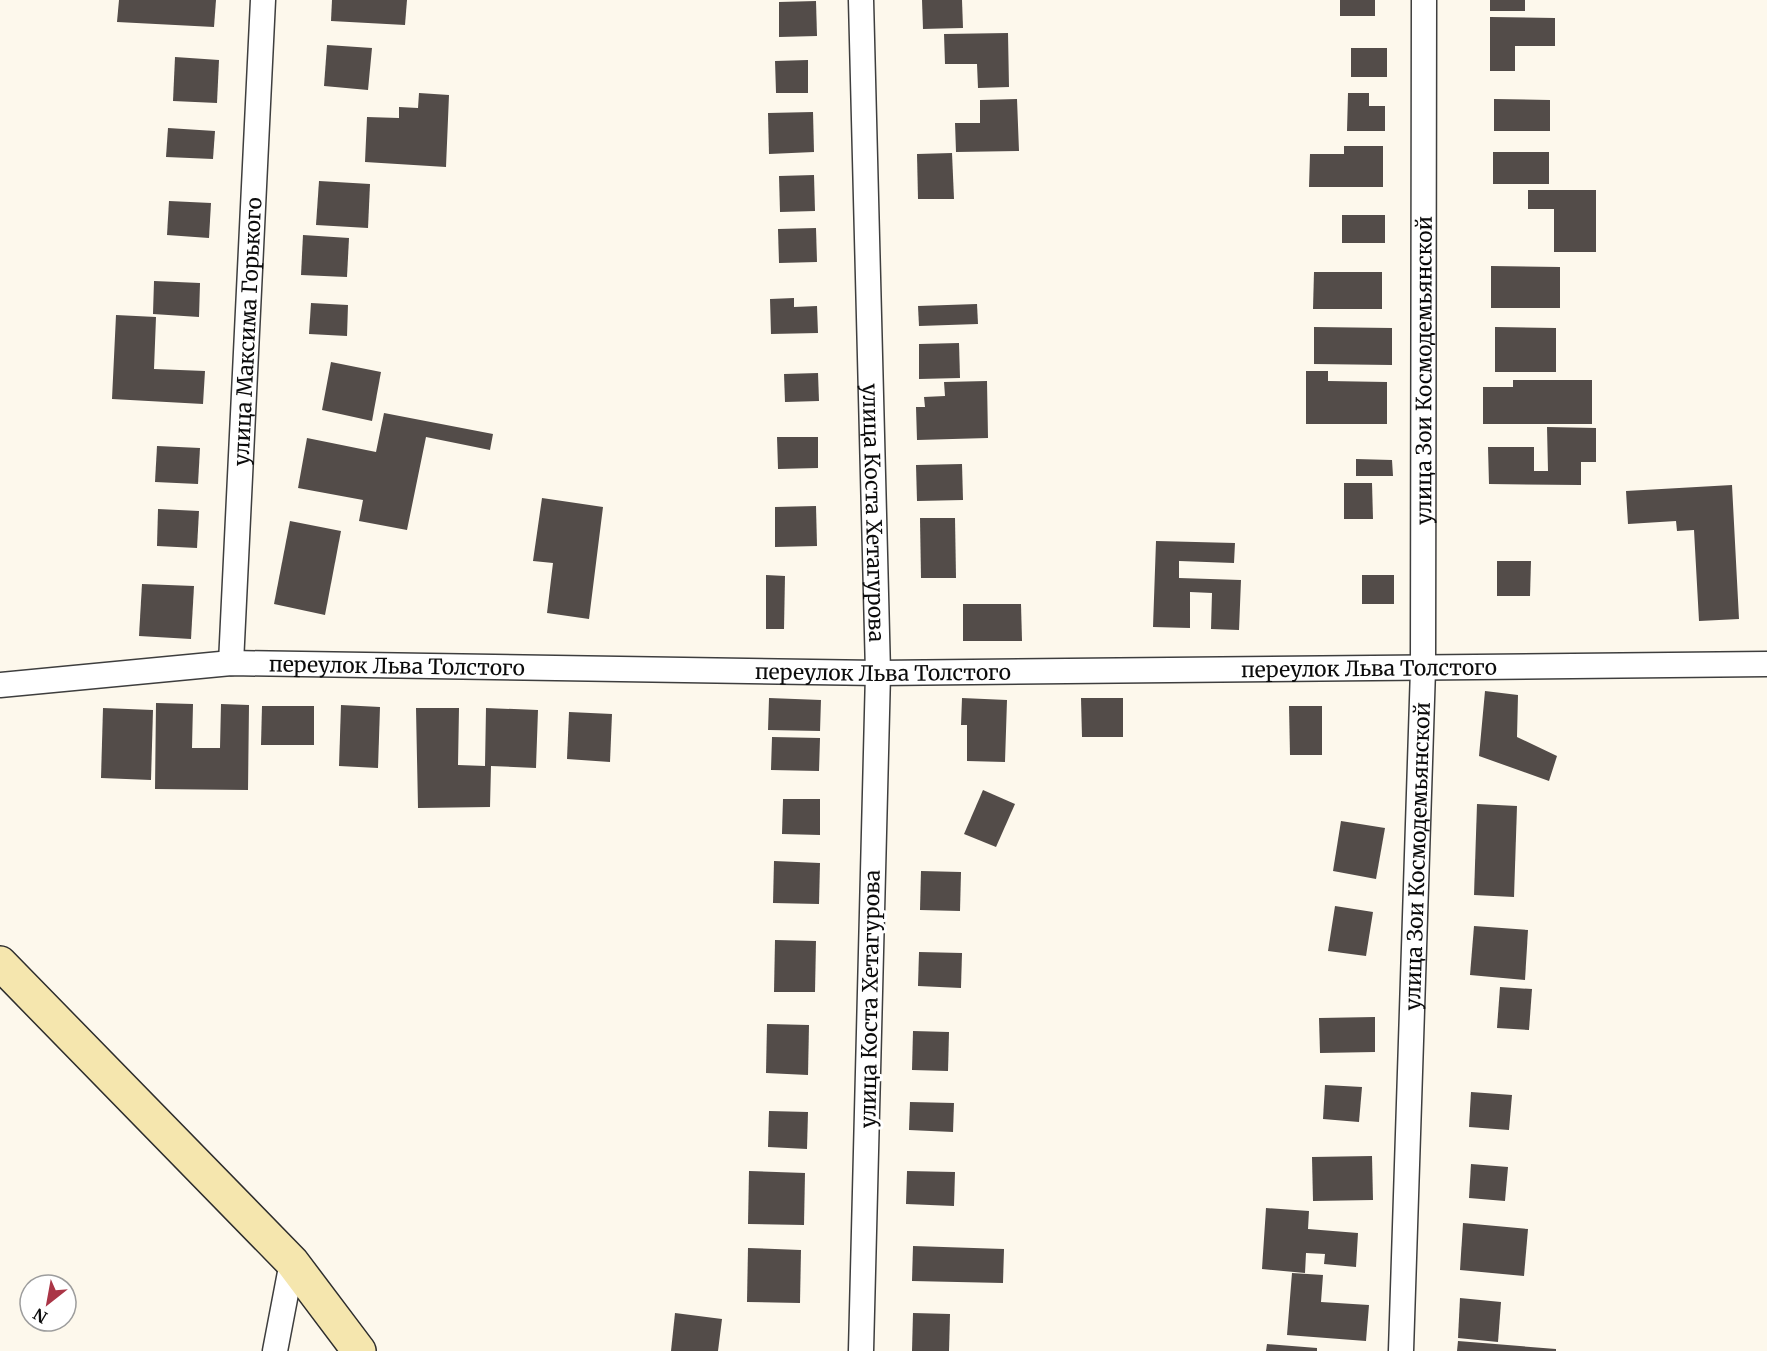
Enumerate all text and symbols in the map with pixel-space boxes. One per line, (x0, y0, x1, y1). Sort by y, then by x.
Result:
street label: улица Максима Горького (227, 196, 267, 466)
street label: улица Зои Космодемьянской (1410, 216, 1437, 525)
street label: улица Коста Хетагурова (857, 383, 891, 642)
street label: переулок Льва Толстого (269, 650, 525, 681)
street label: переулок Льва Толстого (1241, 653, 1497, 683)
street label: переулок Льва Толстого (755, 658, 1011, 687)
street label: улица Зои Космодемьянской (1398, 702, 1435, 1011)
street label: улица Коста Хетагурова (854, 870, 886, 1128)
north arrow (18, 1273, 78, 1333)
text: N (29, 1304, 51, 1328)

